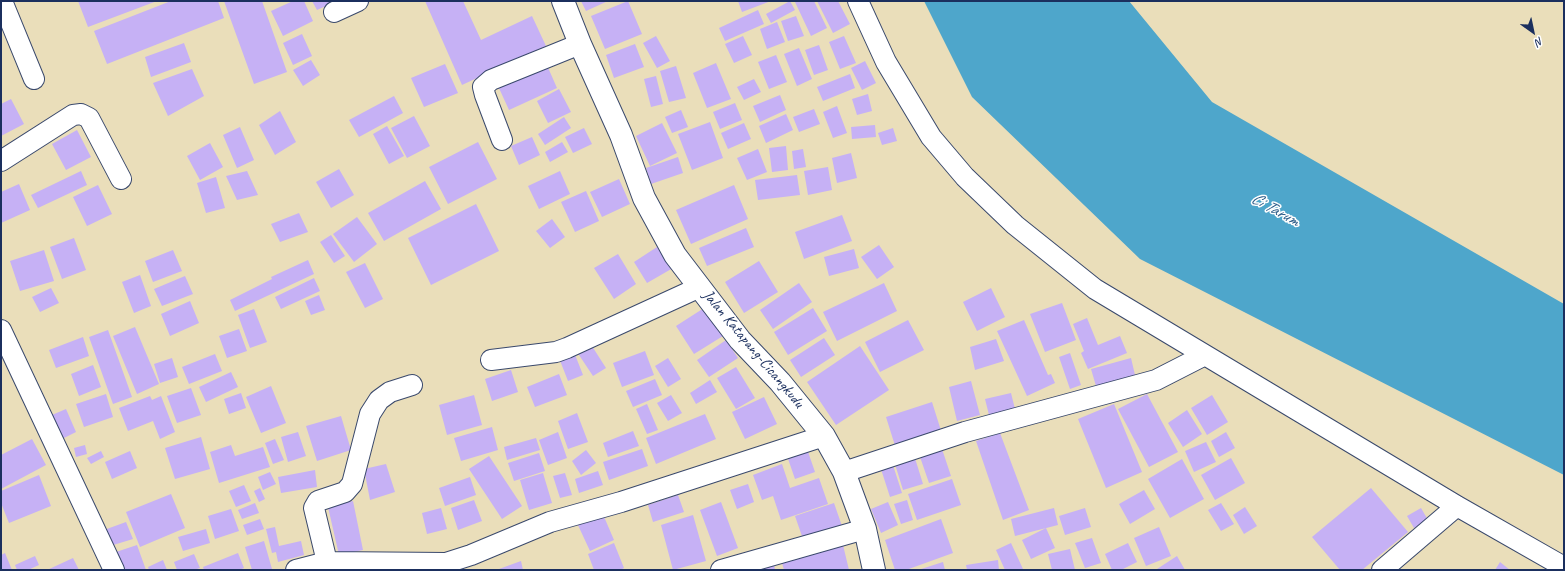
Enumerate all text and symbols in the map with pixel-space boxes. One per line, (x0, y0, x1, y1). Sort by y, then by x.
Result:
north arrow (1513, 12, 1553, 52)
text: N (1533, 34, 1546, 50)
water label: Ci Tarum (1247, 189, 1303, 231)
street label: Jalan Katapang-Cicangkudu (698, 286, 808, 412)

